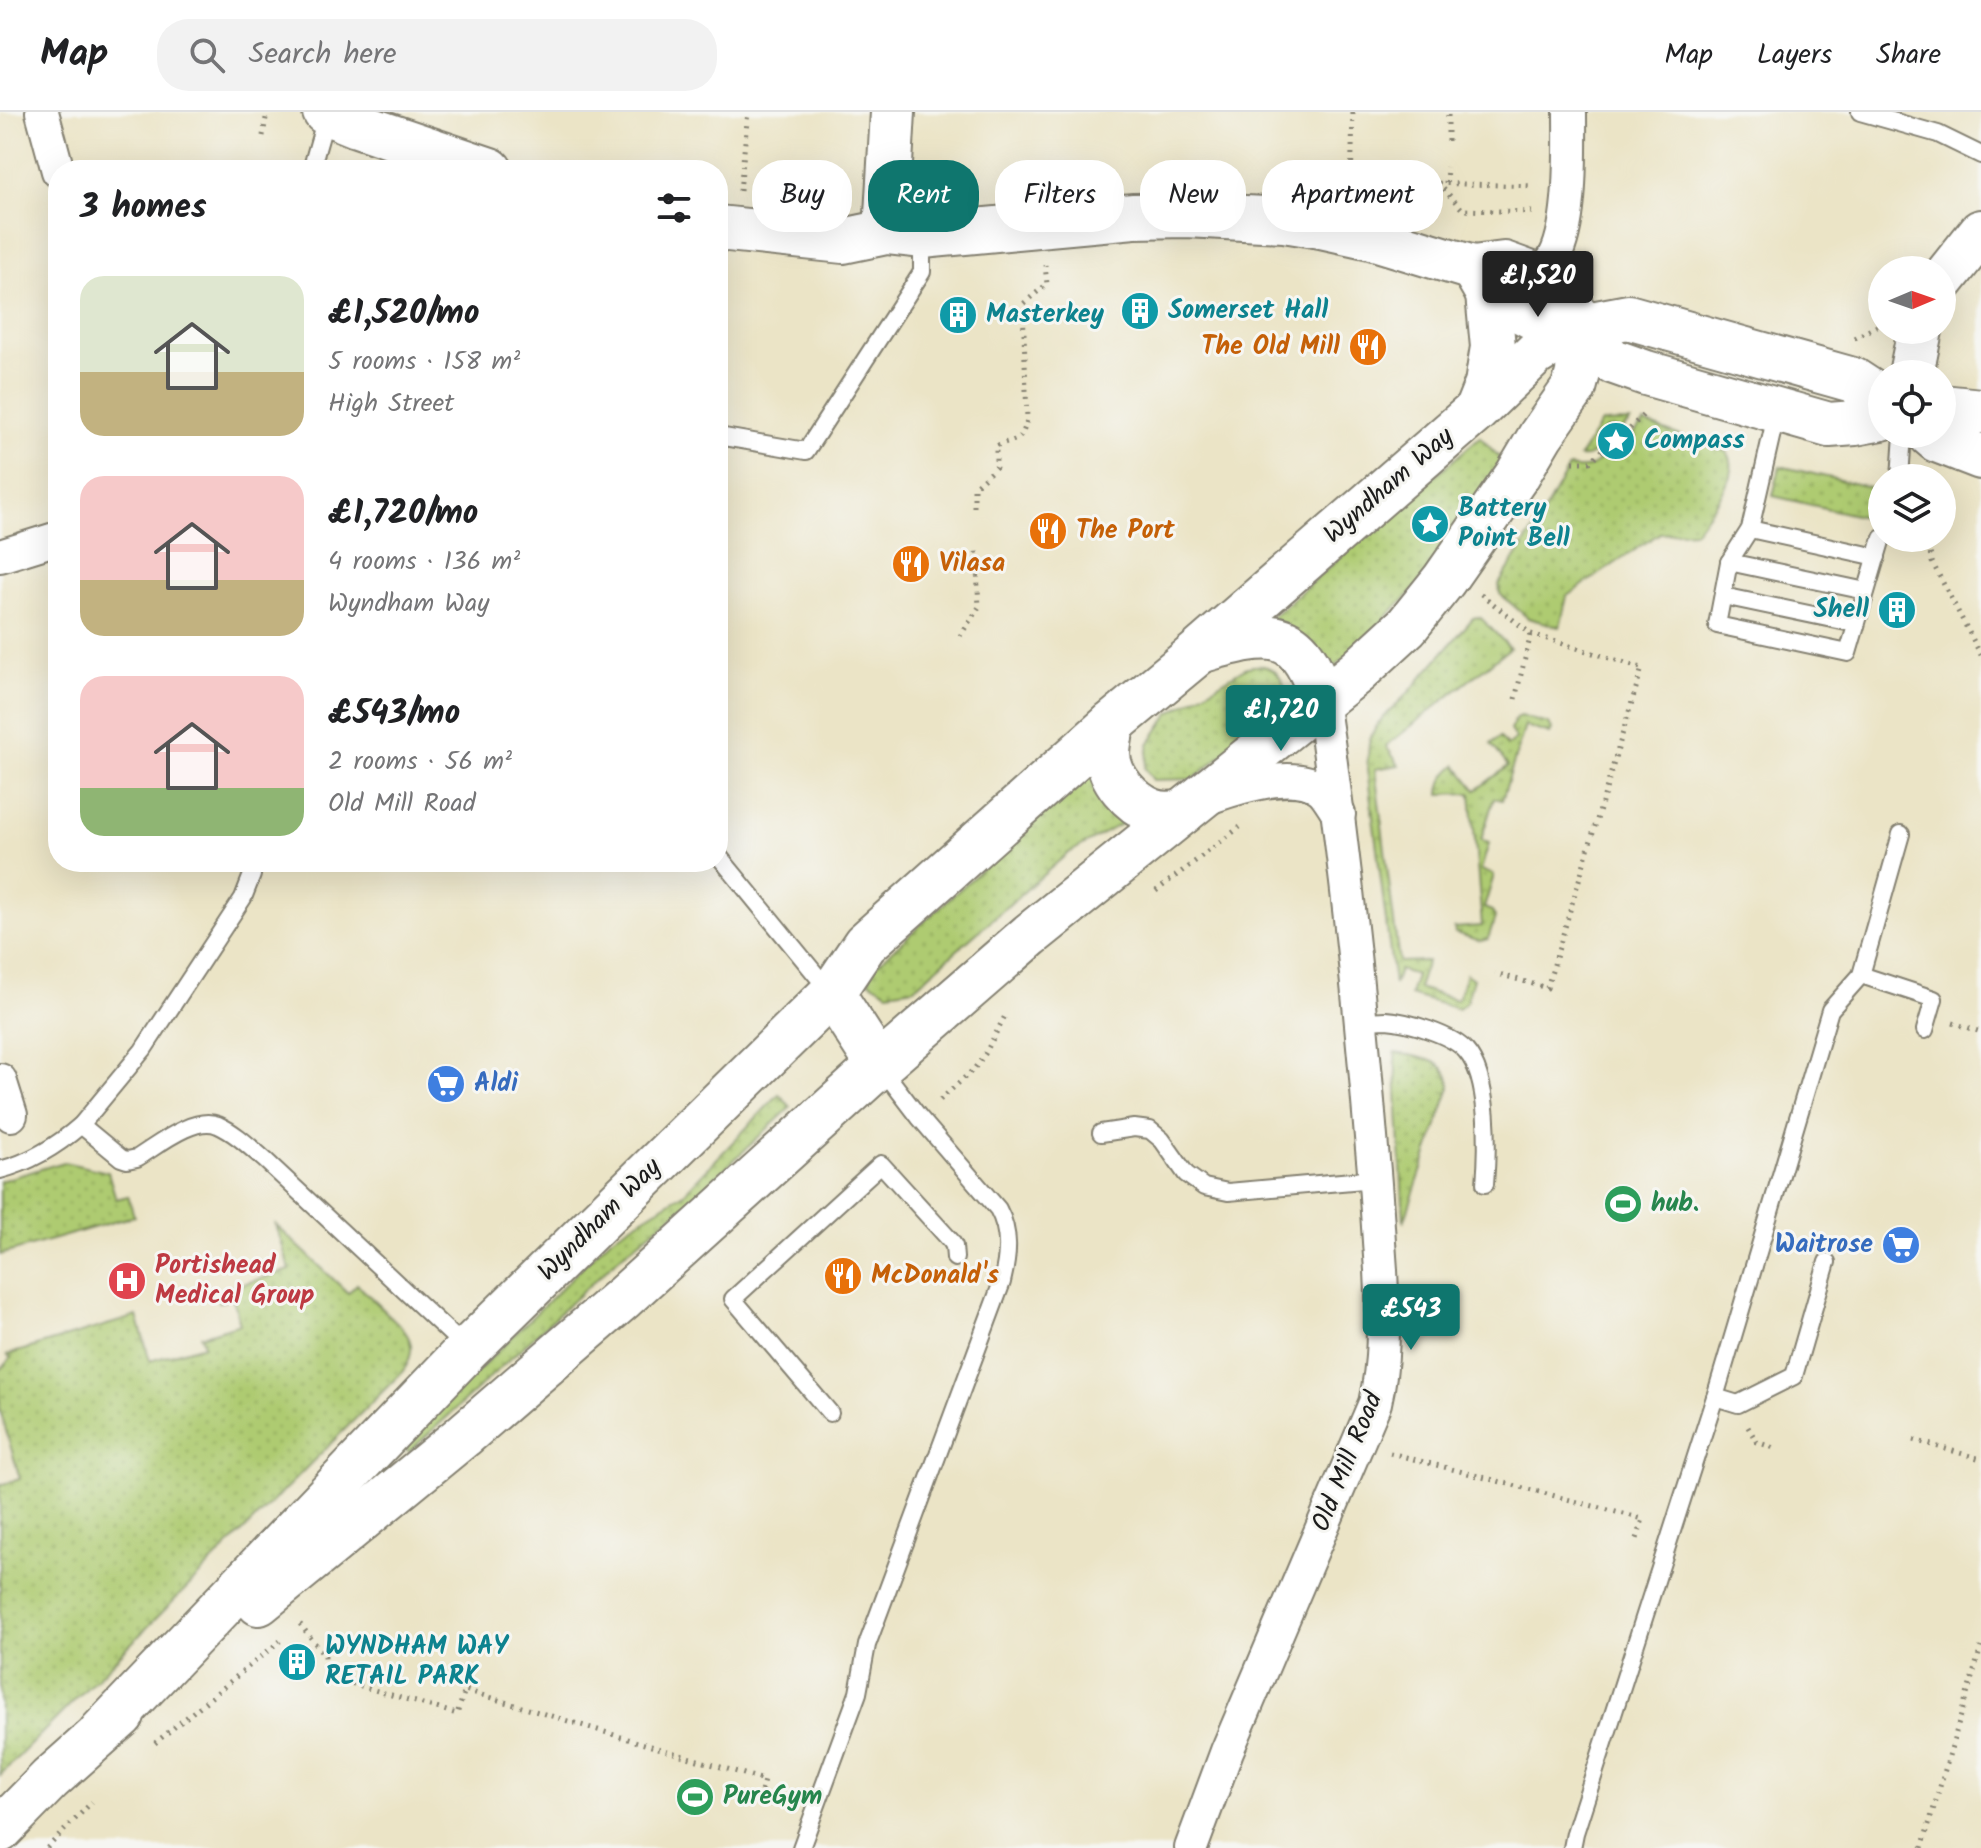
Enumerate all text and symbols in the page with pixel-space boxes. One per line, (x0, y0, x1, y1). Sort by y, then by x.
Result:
search box (157, 19, 717, 91)
text: Map (40, 25, 109, 85)
text: Search here (249, 31, 396, 79)
icon: search (185, 33, 229, 77)
text: Map (1664, 33, 1713, 78)
text: Layers (1757, 33, 1832, 78)
text: Share (1876, 33, 1941, 78)
chip: Buy (752, 160, 852, 232)
chip: Rent (868, 160, 979, 232)
chip: Filters (995, 160, 1124, 232)
chip: New (1140, 160, 1246, 232)
chip: Apartment (1262, 160, 1443, 232)
text: 3 homes (80, 181, 207, 235)
icon: filters (652, 186, 696, 230)
pin: £1,520 (1473, 251, 1603, 319)
text: £1,520 (1500, 256, 1576, 298)
north arrow (1868, 256, 1956, 344)
map controls (1868, 256, 1956, 552)
text: £1,520/mo (328, 287, 479, 341)
building icon: Somerset Hall (1119, 290, 1161, 332)
place label: Somerset Hall (1168, 290, 1328, 332)
building icon: Masterkey (937, 294, 979, 336)
place label: Masterkey (986, 294, 1104, 336)
icon: home (144, 308, 240, 404)
place label: The Old Mill (1201, 326, 1340, 368)
restaurant icon: The Old Mill (1347, 326, 1389, 368)
text: 5 rooms · 158 m² (328, 341, 520, 383)
button: locate (1868, 360, 1956, 448)
text: High Street (328, 383, 454, 425)
street label: Wyndham Way (1314, 417, 1464, 555)
place icon: Compass (1595, 420, 1637, 462)
place label: Compass (1644, 420, 1745, 462)
button: layers (1868, 464, 1956, 552)
text: £1,720/mo (328, 487, 478, 541)
place label: Battery Point Bell (1458, 488, 1570, 560)
place icon: Battery Point Bell (1409, 503, 1451, 545)
icon: home (144, 508, 240, 604)
restaurant icon: The Port (1027, 510, 1069, 552)
place label: The Port (1076, 510, 1175, 552)
text: 4 rooms · 136 m² (328, 541, 520, 583)
restaurant icon: Vilasa (890, 543, 932, 585)
place label: Vilasa (939, 543, 1005, 585)
text: Wyndham Way (328, 583, 489, 625)
place label: Shell (1813, 589, 1869, 631)
building icon: Shell (1876, 589, 1918, 631)
pin: £1,720 (1216, 685, 1346, 753)
text: £543/mo (328, 687, 460, 741)
text: £1,720 (1244, 690, 1318, 732)
icon: home (144, 708, 240, 804)
text: 2 rooms · 56 m² (328, 741, 512, 783)
text: Old Mill Road (328, 783, 476, 825)
supermarket icon: Aldi (425, 1063, 467, 1105)
place label: Aldi (474, 1063, 519, 1105)
street label: Wyndham Way (528, 1148, 672, 1292)
sports icon: hub. (1602, 1183, 1644, 1225)
place label: hub. (1651, 1183, 1699, 1225)
place label: Waitrose (1775, 1224, 1873, 1266)
supermarket icon: Waitrose (1880, 1224, 1922, 1266)
place label: Portishead Medical Group (155, 1245, 314, 1317)
restaurant icon: McDonald's (822, 1255, 864, 1297)
place label: McDonald's (871, 1255, 999, 1297)
hospital icon: Portishead Medical Group (106, 1260, 148, 1302)
pin: £543 (1364, 1284, 1458, 1352)
text: £543 (1381, 1289, 1441, 1331)
street label: Old Mill Road (1301, 1385, 1396, 1538)
place label: WYNDHAM WAY RETAIL PARK (325, 1626, 509, 1698)
building icon: WYNDHAM WAY RETAIL PARK (276, 1641, 318, 1683)
sports icon: PureGym (674, 1776, 716, 1818)
place label: PureGym (723, 1776, 822, 1818)

